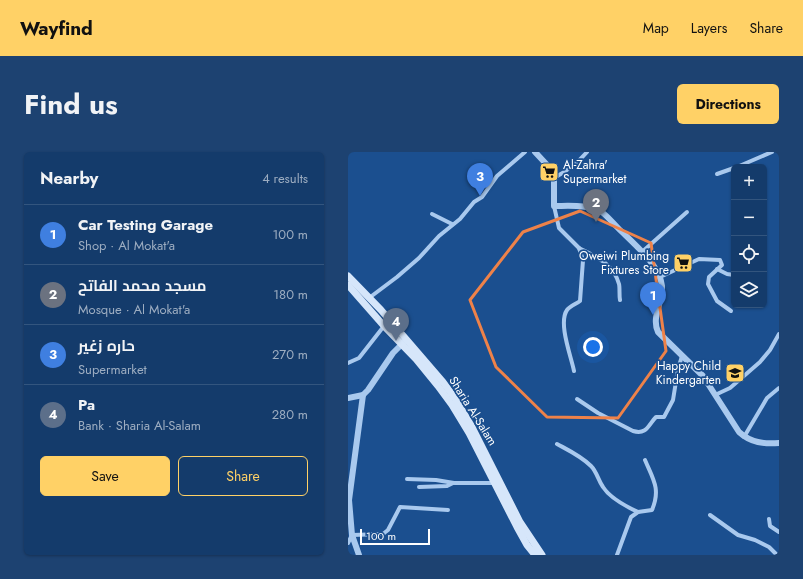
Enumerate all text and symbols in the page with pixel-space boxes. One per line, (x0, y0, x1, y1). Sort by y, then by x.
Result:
text: Wayfind (20, 15, 93, 42)
text: Map (643, 18, 669, 38)
text: Layers (691, 18, 727, 38)
text: Share (749, 18, 783, 38)
text: Find us (24, 84, 118, 125)
button: Directions (677, 84, 779, 124)
place label: Al-Zahra' Supermarket (563, 156, 627, 188)
supermarket icon: Al-Zahra' Supermarket (538, 161, 560, 183)
pin: 3 (467, 163, 493, 196)
map controls (731, 164, 767, 308)
button: + (731, 164, 767, 200)
text: Nearby (40, 166, 98, 190)
text: 4 results (262, 169, 308, 188)
pin: 2 (583, 189, 609, 222)
button: − (731, 200, 767, 236)
text: Car Testing Garage (78, 214, 213, 236)
text: 1 (50, 225, 56, 244)
text: 100 m (273, 225, 308, 244)
text: Shop · Al Mokat'a (78, 236, 175, 255)
button: locate (731, 236, 767, 272)
place label: Oweiwi Plumbing Fixtures Store (579, 247, 669, 279)
supermarket icon: Oweiwi Plumbing Fixtures Store (672, 252, 694, 274)
button: layers (731, 272, 767, 308)
text: مسجد محمد الفاتح (78, 275, 207, 297)
pin: 1 (640, 282, 666, 315)
text: 2 (49, 285, 57, 304)
text: 180 m (273, 285, 308, 304)
text: Mosque · Al Mokat'a (78, 300, 190, 319)
pin: 4 (383, 308, 409, 341)
text: حاره زغير (78, 335, 135, 357)
your location (583, 337, 603, 357)
text: 3 (49, 345, 57, 364)
text: 270 m (272, 345, 308, 364)
place label: Happy Child Kindergarten (656, 357, 721, 389)
text: Supermarket (78, 360, 147, 379)
school or university icon: Happy Child Kindergarten (724, 362, 746, 384)
street label: Sharia Al-Salam (445, 373, 501, 449)
text: Pa (78, 394, 95, 416)
text: 4 (48, 405, 58, 424)
text: 280 m (272, 405, 308, 424)
text: Bank · Sharia Al-Salam (78, 416, 201, 435)
button: Save (40, 456, 170, 496)
button: Share (178, 456, 308, 496)
scale bar (360, 527, 430, 546)
text: 100 m (366, 528, 396, 544)

